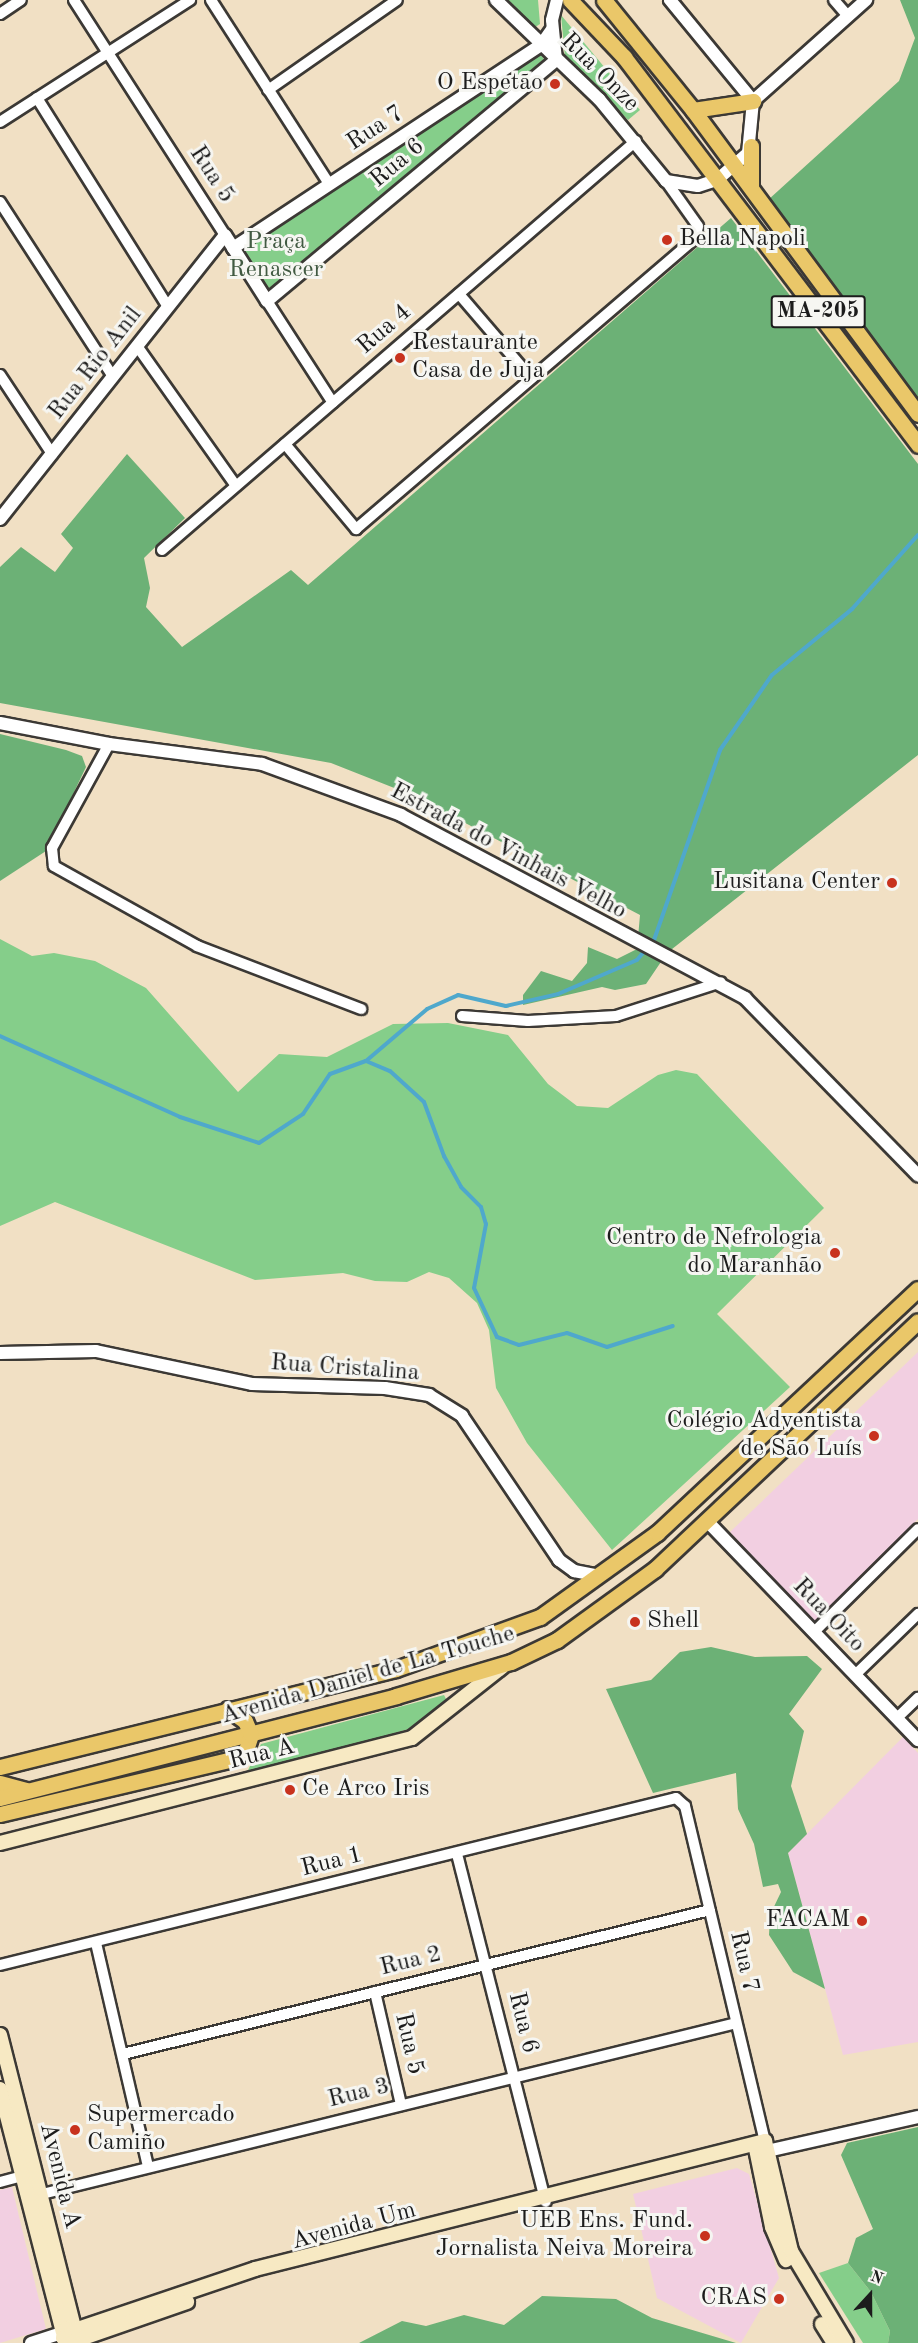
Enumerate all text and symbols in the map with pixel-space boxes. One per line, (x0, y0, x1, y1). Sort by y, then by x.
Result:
street label: Rua Onze (553, 27, 645, 119)
place label: O Espetão (437, 70, 543, 98)
marker: O Espetão (548, 77, 562, 91)
street label: Rua 7 (342, 100, 410, 158)
street label: Rua 6 (365, 133, 431, 195)
street label: Rua 5 (182, 141, 240, 209)
place label: Bella Napoli (679, 226, 806, 254)
park label: Praça Renascer (229, 229, 323, 285)
marker: Bella Napoli (660, 233, 674, 247)
road number: MA-205 (770, 293, 866, 331)
street label: Rua 4 (352, 299, 418, 361)
street label: Rua Rio Anil (43, 302, 149, 426)
place label: Restaurante Casa de Juja (412, 330, 545, 386)
marker: Restaurante Casa de Juja (393, 351, 407, 365)
street label: Estrada do Vinhais Velho (385, 777, 631, 927)
place label: Lusitana Center (713, 869, 880, 897)
marker: Lusitana Center (885, 876, 899, 890)
place label: Centro de Nefrologia do Maranhão (606, 1225, 822, 1281)
marker: Centro de Nefrologia do Maranhão (826, 1244, 844, 1262)
street label: Rua Cristalina (269, 1349, 421, 1389)
place label: Colégio Adventista de São Luís (666, 1408, 862, 1464)
marker: Colégio Adventista de São Luís (867, 1429, 881, 1443)
street label: Rua Oito (786, 1573, 870, 1659)
place label: Shell (647, 1608, 699, 1636)
marker: Shell (628, 1615, 642, 1629)
street label: Avenida Daniel de La Touche (218, 1620, 518, 1732)
street label: Rua A (226, 1733, 298, 1777)
place label: Ce Arco Iris (302, 1776, 429, 1804)
marker: Ce Arco Iris (283, 1783, 297, 1797)
street label: Rua 1 (298, 1841, 366, 1885)
place label: FACAM (765, 1907, 850, 1935)
marker: FACAM (855, 1914, 869, 1928)
street label: Rua 7 (722, 1928, 764, 1996)
street label: Rua 2 (377, 1940, 445, 1984)
street label: Rua 6 (500, 1989, 544, 2057)
street label: Rua 5 (387, 2010, 429, 2078)
street label: Rua 3 (325, 2072, 393, 2116)
place label: Supermercado Camiño (87, 2102, 235, 2158)
street label: Avenida A (32, 2120, 86, 2232)
marker: Supermercado Camiño (68, 2123, 82, 2137)
street label: Avenida Um (289, 2197, 419, 2257)
place label: UEB Ens. Fund. Jornalista Neiva Moreira (436, 2208, 693, 2264)
marker: UEB Ens. Fund. Jornalista Neiva Moreira (698, 2229, 712, 2243)
north arrow (840, 2265, 900, 2325)
text: N (868, 2269, 885, 2288)
place label: CRAS (701, 2285, 767, 2313)
marker: CRAS (772, 2292, 786, 2306)

